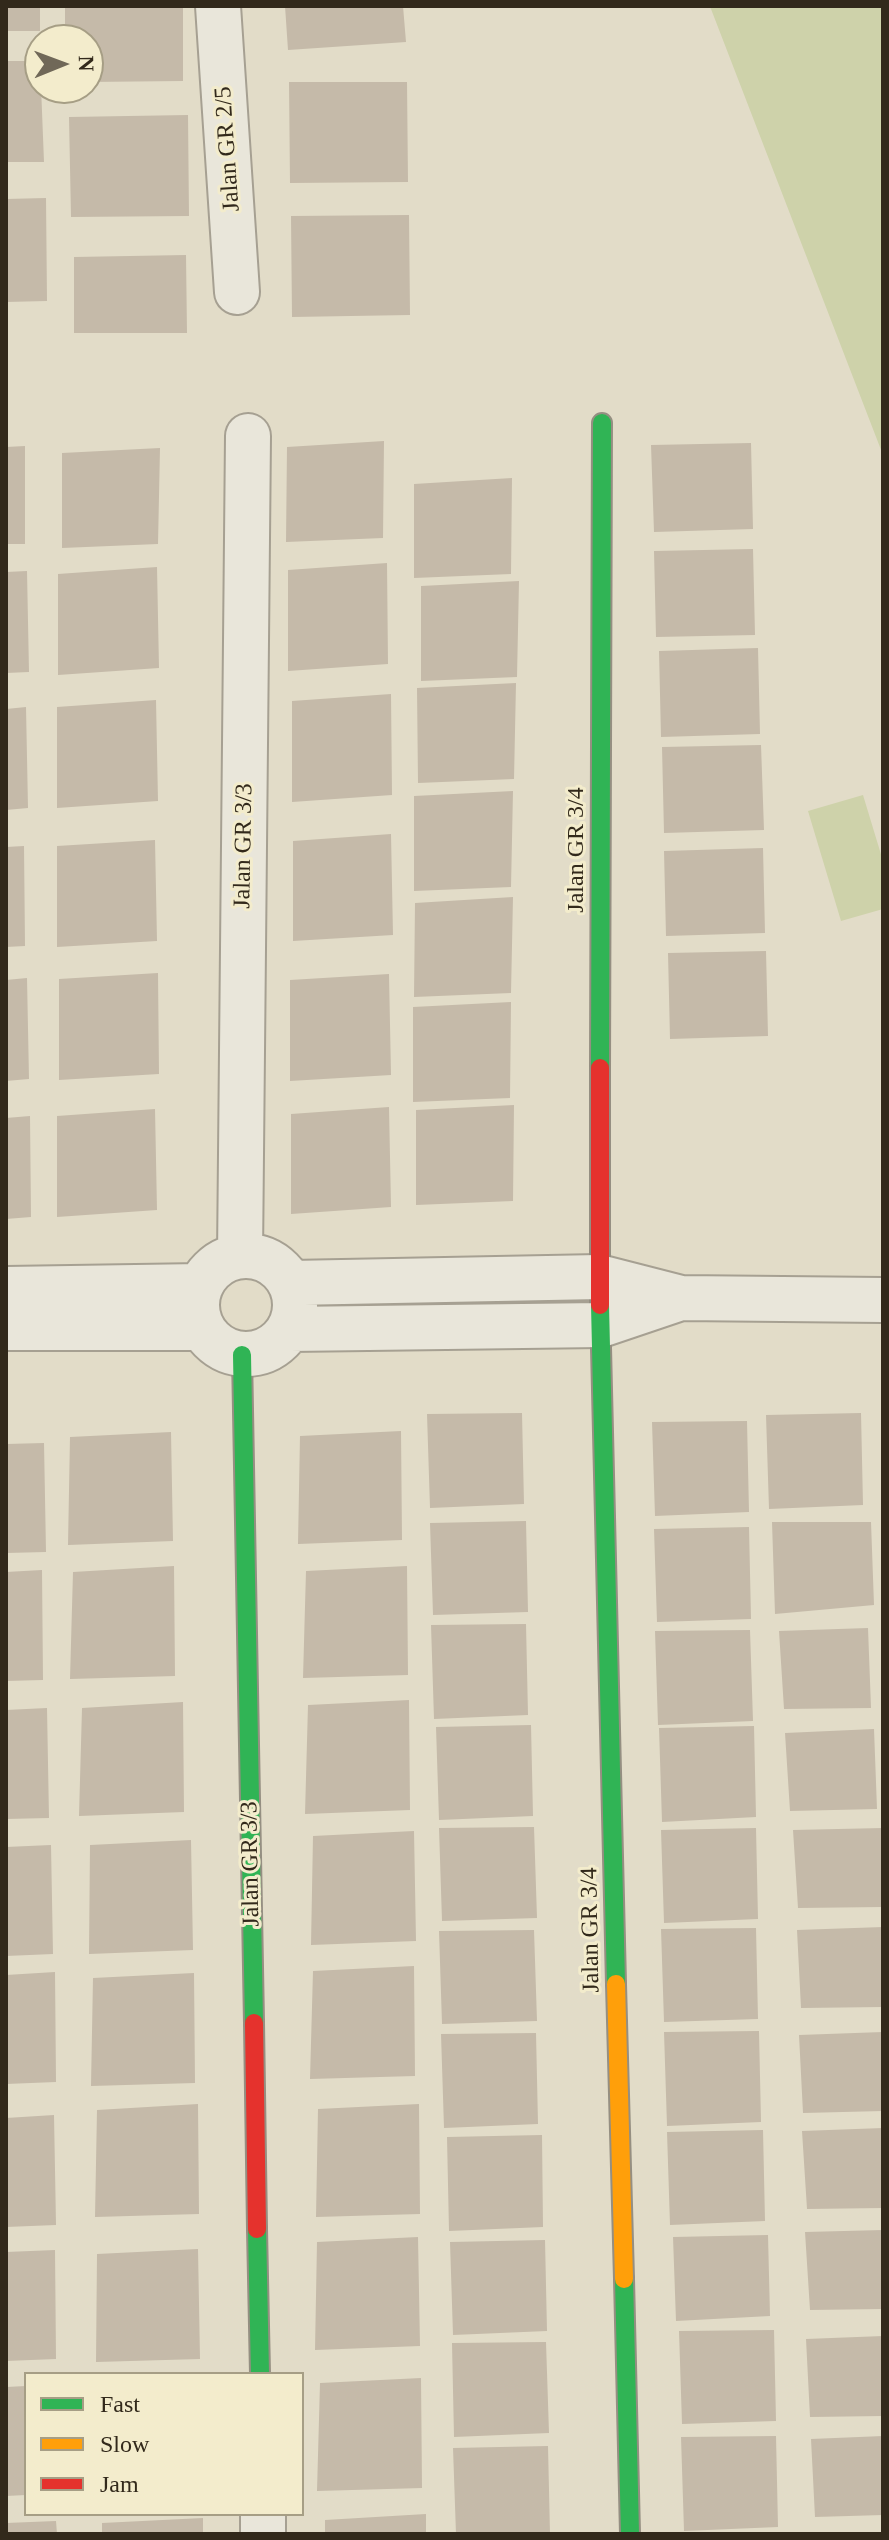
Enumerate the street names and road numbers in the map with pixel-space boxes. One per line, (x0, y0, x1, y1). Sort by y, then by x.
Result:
street label: Jalan GR 2/5 (209, 85, 247, 213)
street label: Jalan GR 3/3 (229, 783, 259, 909)
street label: Jalan GR 3/4 (563, 787, 591, 913)
street label: Jalan GR 3/3 (236, 1801, 266, 1927)
street label: Jalan GR 3/4 (576, 1867, 606, 1993)

